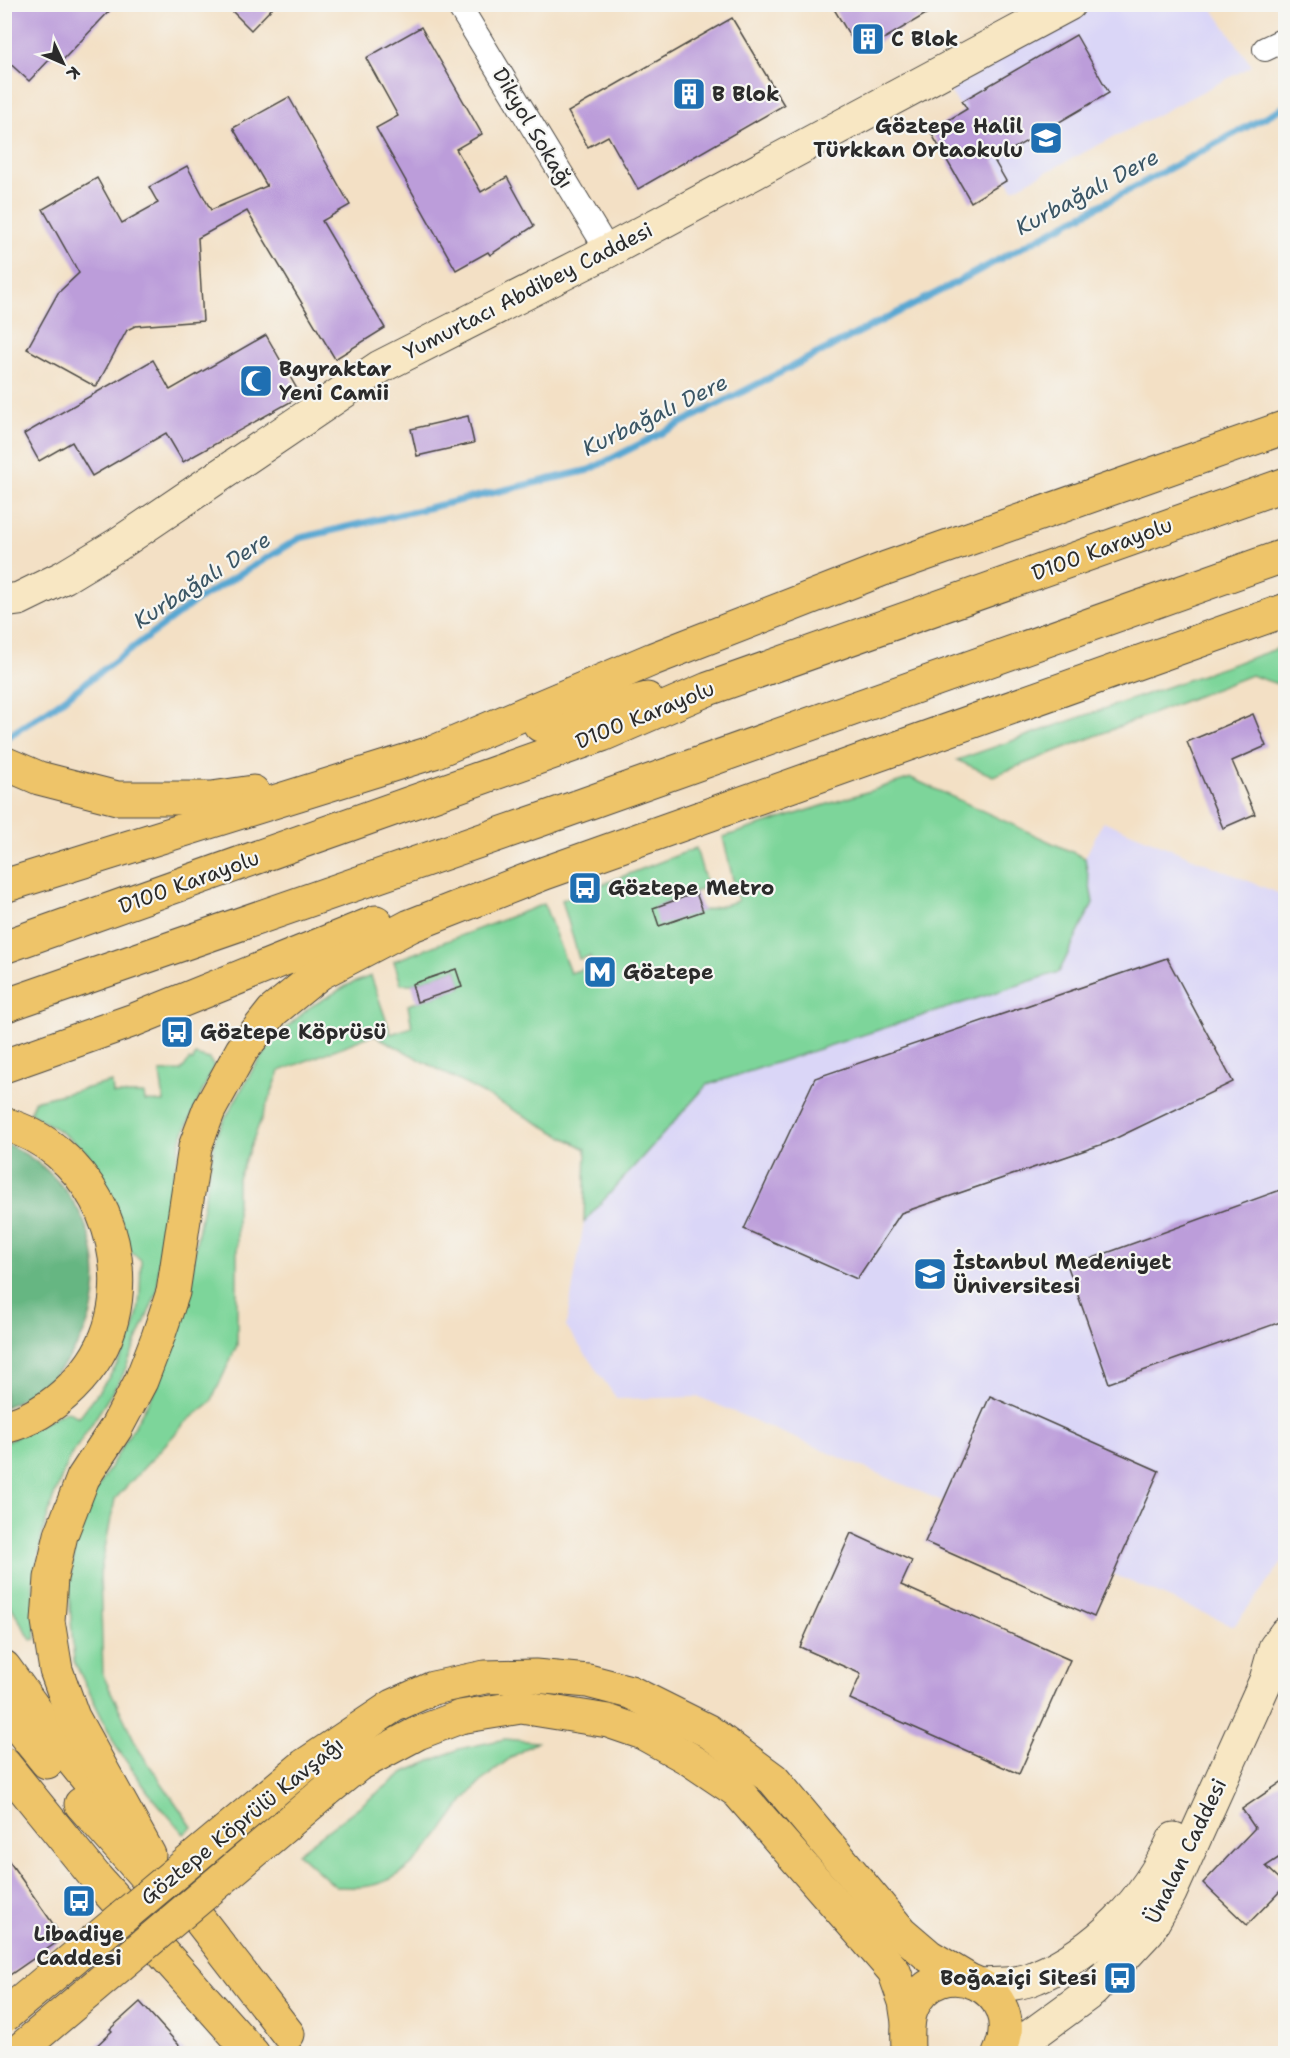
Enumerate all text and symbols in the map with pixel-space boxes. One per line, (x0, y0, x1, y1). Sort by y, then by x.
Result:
building icon: C Blok (850, 21, 886, 57)
place label: C Blok (891, 25, 958, 53)
north arrow (33, 33, 93, 93)
text: K (62, 62, 85, 84)
street label: Dikyol Sokağı (486, 63, 580, 193)
building icon: B Blok (671, 76, 707, 112)
place label: B Blok (712, 80, 780, 108)
place label: Göztepe Halil Türkkan Ortaokulu (813, 112, 1023, 164)
school or university icon: Göztepe Halil Türkkan Ortaokulu (1028, 120, 1064, 156)
water label: Kurbağalı Dere (1010, 142, 1164, 242)
street label: Yumurtacı Abdibey Caddesi (399, 216, 657, 366)
place label: Bayraktar Yeni Camii (279, 355, 392, 407)
mosque icon: Bayraktar Yeni Camii (238, 363, 274, 399)
water label: Kurbağalı Dere (577, 367, 733, 463)
street label: D100 Karayolu (1028, 511, 1176, 587)
water label: Kurbağalı Dere (128, 525, 276, 635)
street label: D100 Karayolu (571, 674, 719, 756)
street label: D100 Karayolu (115, 844, 263, 920)
bus stop icon: Göztepe Metro (567, 870, 603, 906)
place label: Göztepe Metro (608, 874, 775, 902)
metro station icon: Göztepe (582, 954, 618, 990)
place label: Göztepe (623, 958, 714, 986)
bus stop icon: Göztepe Köprüsü (159, 1014, 195, 1050)
place label: Göztepe Köprüsü (200, 1018, 387, 1046)
place label: İstanbul Medeniyet Üniversitesi (953, 1248, 1172, 1300)
school or university icon: İstanbul Medeniyet Üniversitesi (912, 1256, 948, 1292)
street label: Göztepe Köprülü Kavşağı (135, 1730, 349, 1912)
street label: Ünalan Caddesi (1139, 1774, 1233, 1928)
bus stop icon: Libadiye Caddesi (61, 1883, 97, 1919)
place label: Libadiye Caddesi (34, 1920, 124, 1972)
bus stop icon: Boğaziçi Sitesi (1102, 1960, 1138, 1996)
place label: Boğaziçi Sitesi (940, 1964, 1097, 1992)

